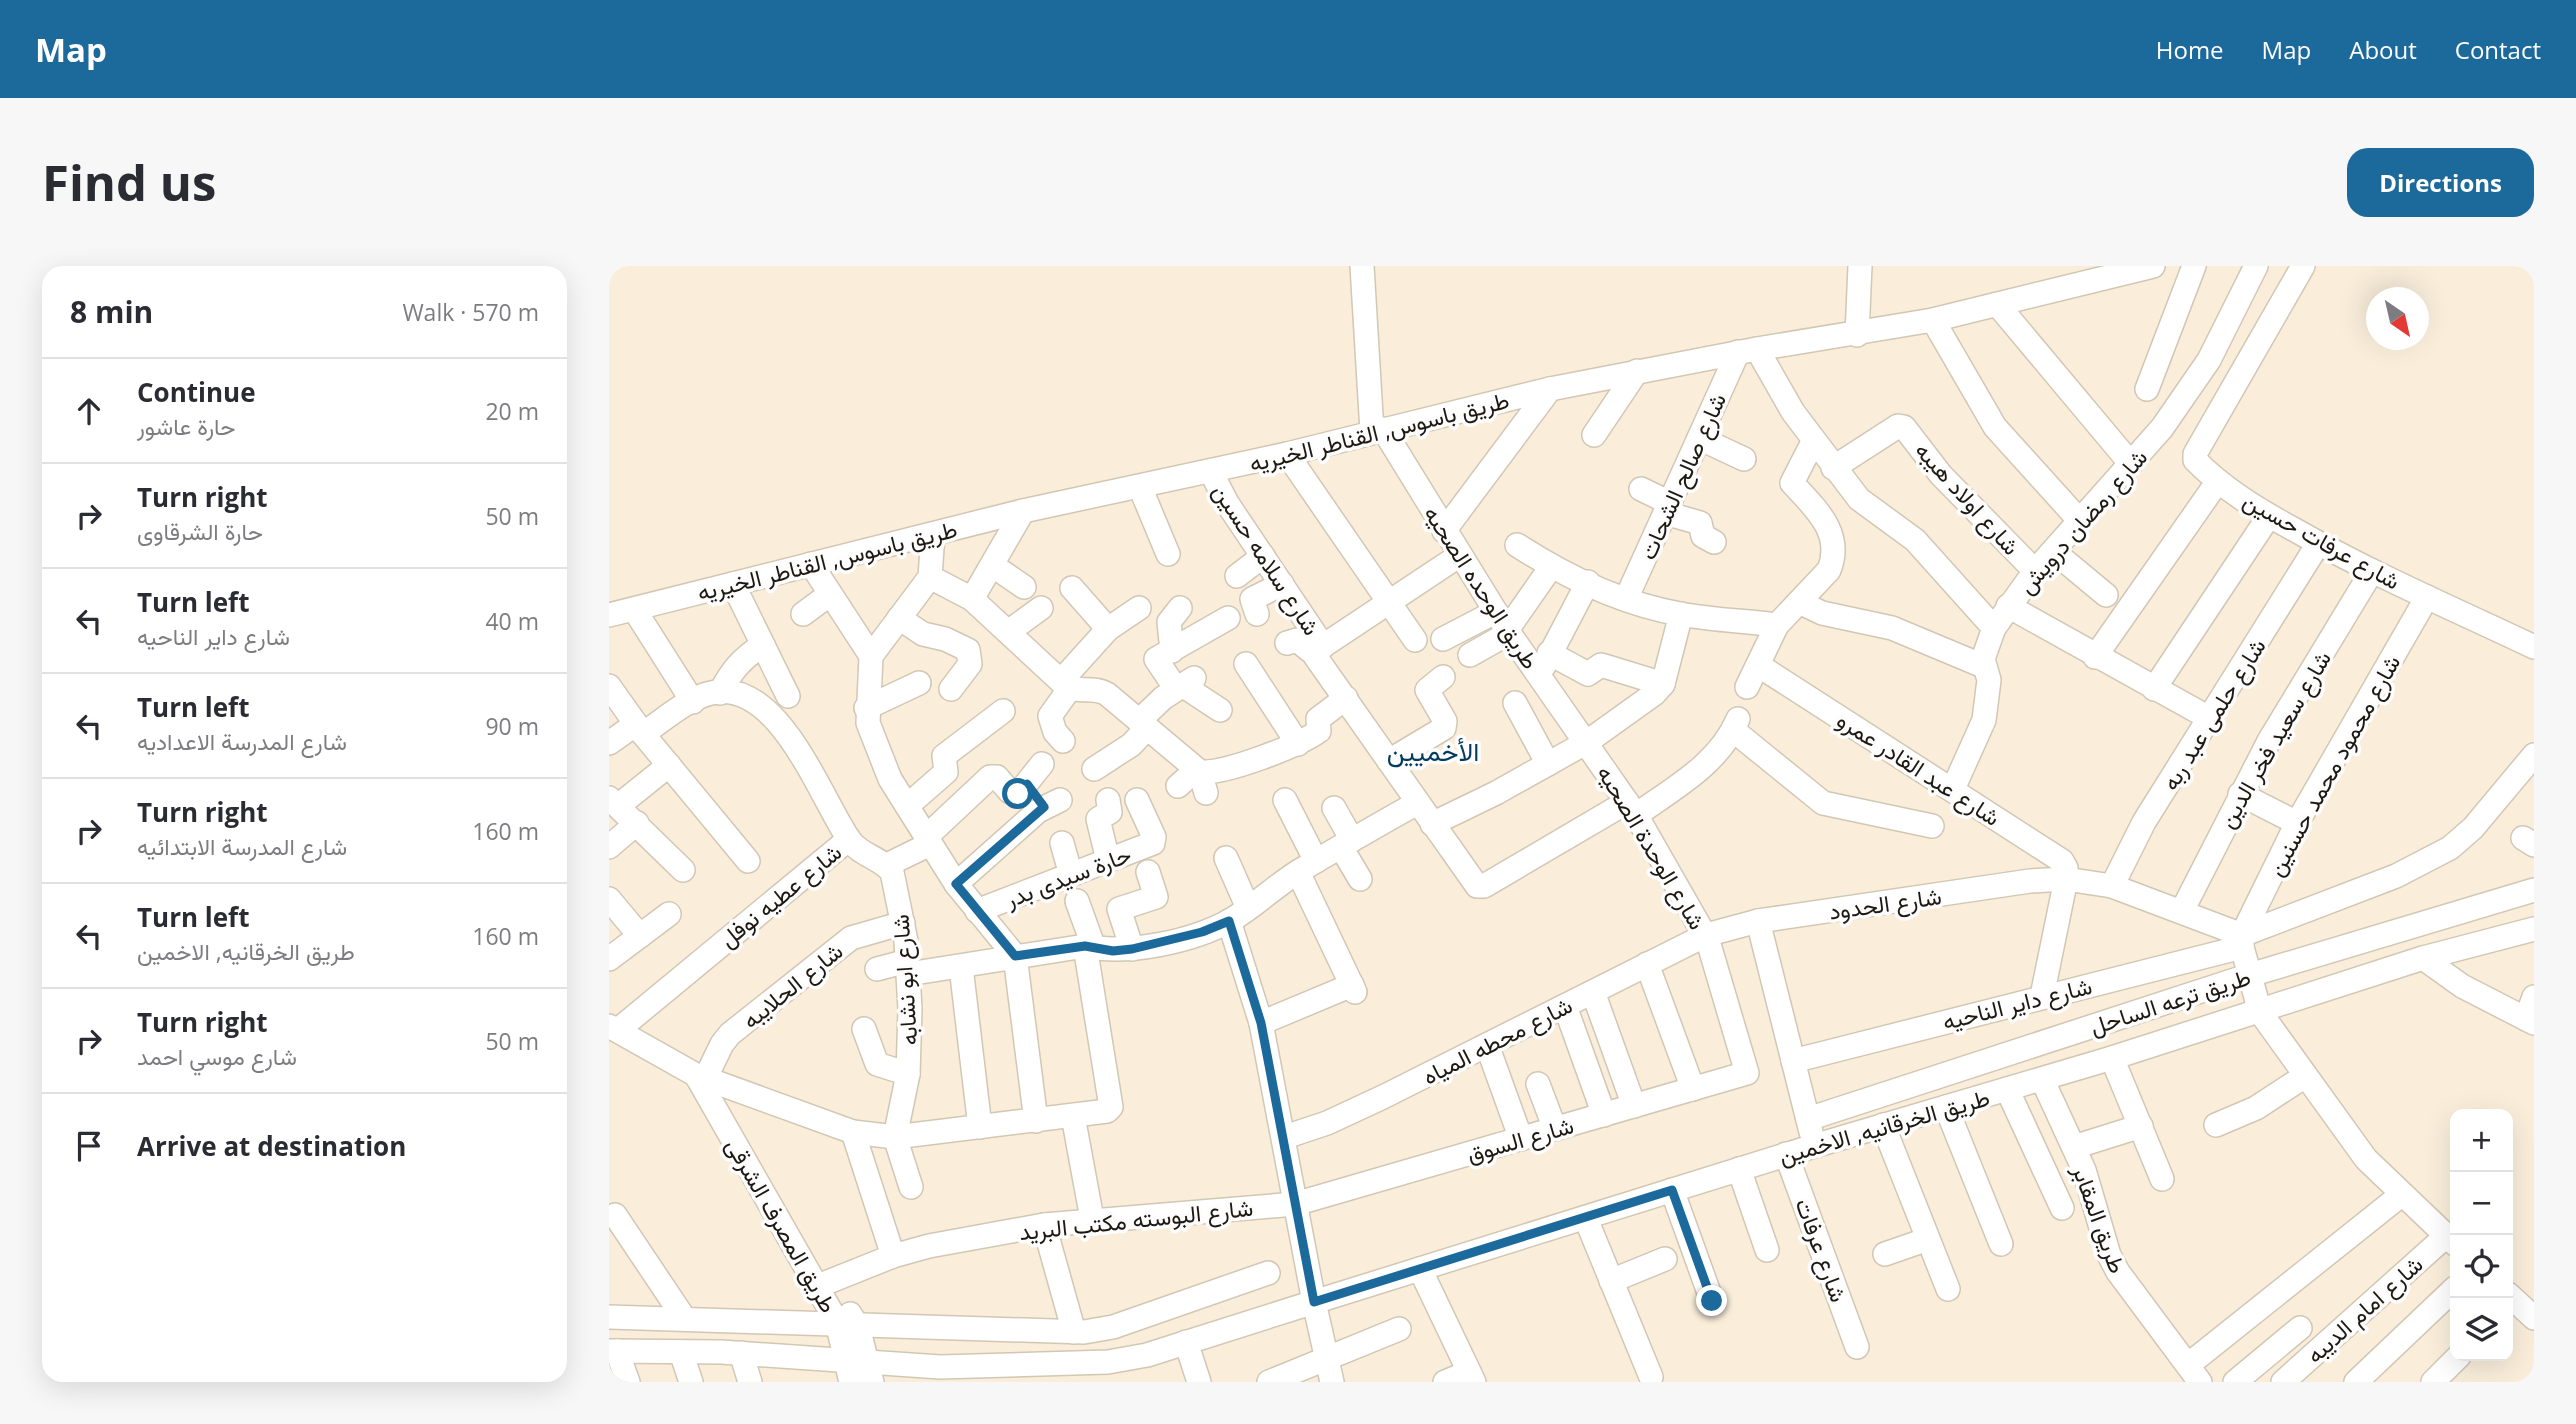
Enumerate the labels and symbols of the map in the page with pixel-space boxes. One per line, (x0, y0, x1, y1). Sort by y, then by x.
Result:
north arrow (2366, 287, 2429, 350)
street label: طريق باسوس, القناطر الخيريه (1246, 383, 1512, 479)
street label: شارع صالح الشحات (1631, 388, 1734, 565)
street label: شارع اولاد هيبه (1908, 435, 2027, 562)
street label: شارع رمضان درويش (2010, 442, 2155, 601)
street label: شارع سلامه حسين (1205, 477, 1328, 642)
street label: شارع عرفات حسين (2237, 484, 2406, 597)
street label: طريق الوحده الصحيه (1417, 499, 1547, 675)
street label: طريق باسوس, القناطر الخيريه (694, 512, 960, 608)
street label: شارع حلمى عبد ربه (2153, 632, 2273, 797)
street label: شارع سعيد فخر الدين (2210, 644, 2339, 834)
street label: شارع محمود محمد حسنين (2259, 649, 2408, 882)
street label: شارع عبد القادر عمرو (1831, 703, 2007, 834)
district label: الأخميين (1387, 733, 1479, 769)
street label: شارع الوحدة الصحيه (1589, 759, 1714, 936)
route start (1002, 778, 1033, 809)
street label: شارع عطيه نوفل (712, 836, 848, 955)
street label: حارة سيدى بدر (1000, 837, 1135, 915)
street label: شارع الحدود (1827, 879, 1943, 928)
street label: شارع ابو نشابه (883, 913, 926, 1047)
street label: شارع الحلايبه (735, 935, 850, 1036)
street label: طريق ترعه الساحل (2086, 960, 2254, 1042)
street label: شارع داير الناحيه (1939, 969, 2095, 1038)
street label: شارع محطه المياه (1417, 989, 1578, 1092)
street label: طريق الخرقانيه, الاخمين (1775, 1081, 1993, 1171)
street label: شارع السوق (1463, 1108, 1577, 1170)
street label: طريق المصرف الشرقى (719, 1132, 845, 1318)
street label: طريق المقابر (2065, 1159, 2134, 1278)
street label: شارع البوسته مكتب البريد (1017, 1191, 1255, 1248)
street label: شارع عرفات (1788, 1194, 1856, 1307)
street label: شارع امام الديبه (2299, 1248, 2430, 1371)
route end (1696, 1285, 1727, 1316)

